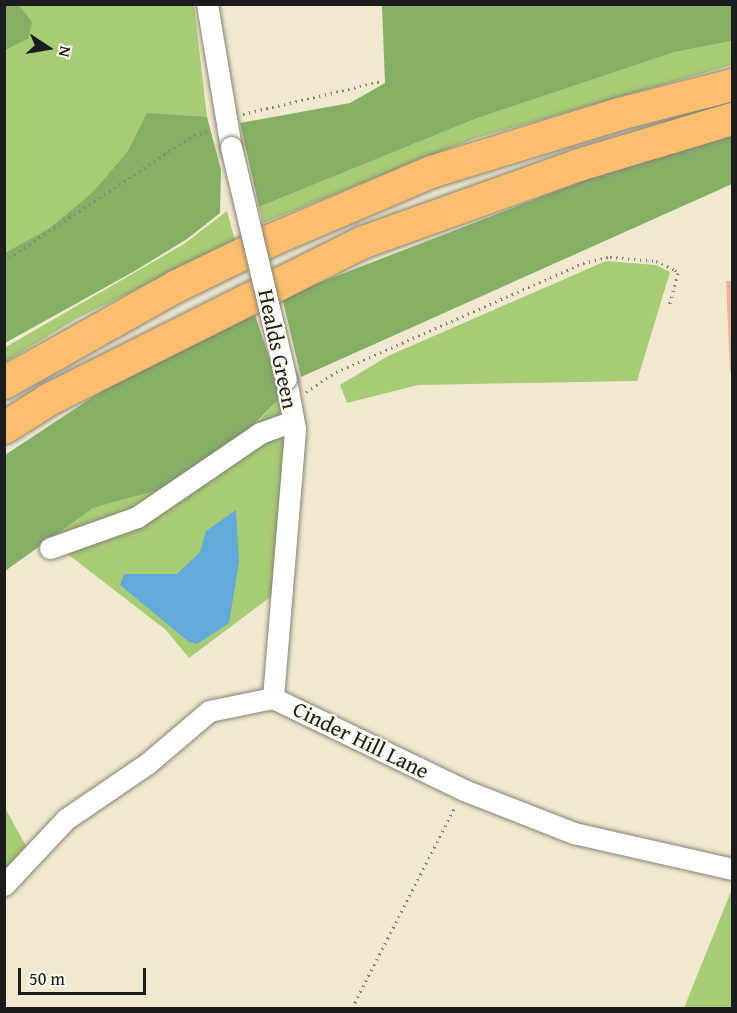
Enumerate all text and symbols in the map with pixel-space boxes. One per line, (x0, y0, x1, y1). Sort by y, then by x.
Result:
north arrow (18, 18, 78, 78)
text: N (53, 44, 78, 59)
street label: Healds Green (252, 287, 304, 411)
street label: Cinder Hill Lane (289, 696, 433, 784)
scale bar (21, 956, 148, 994)
text: 50 m (29, 965, 65, 992)

